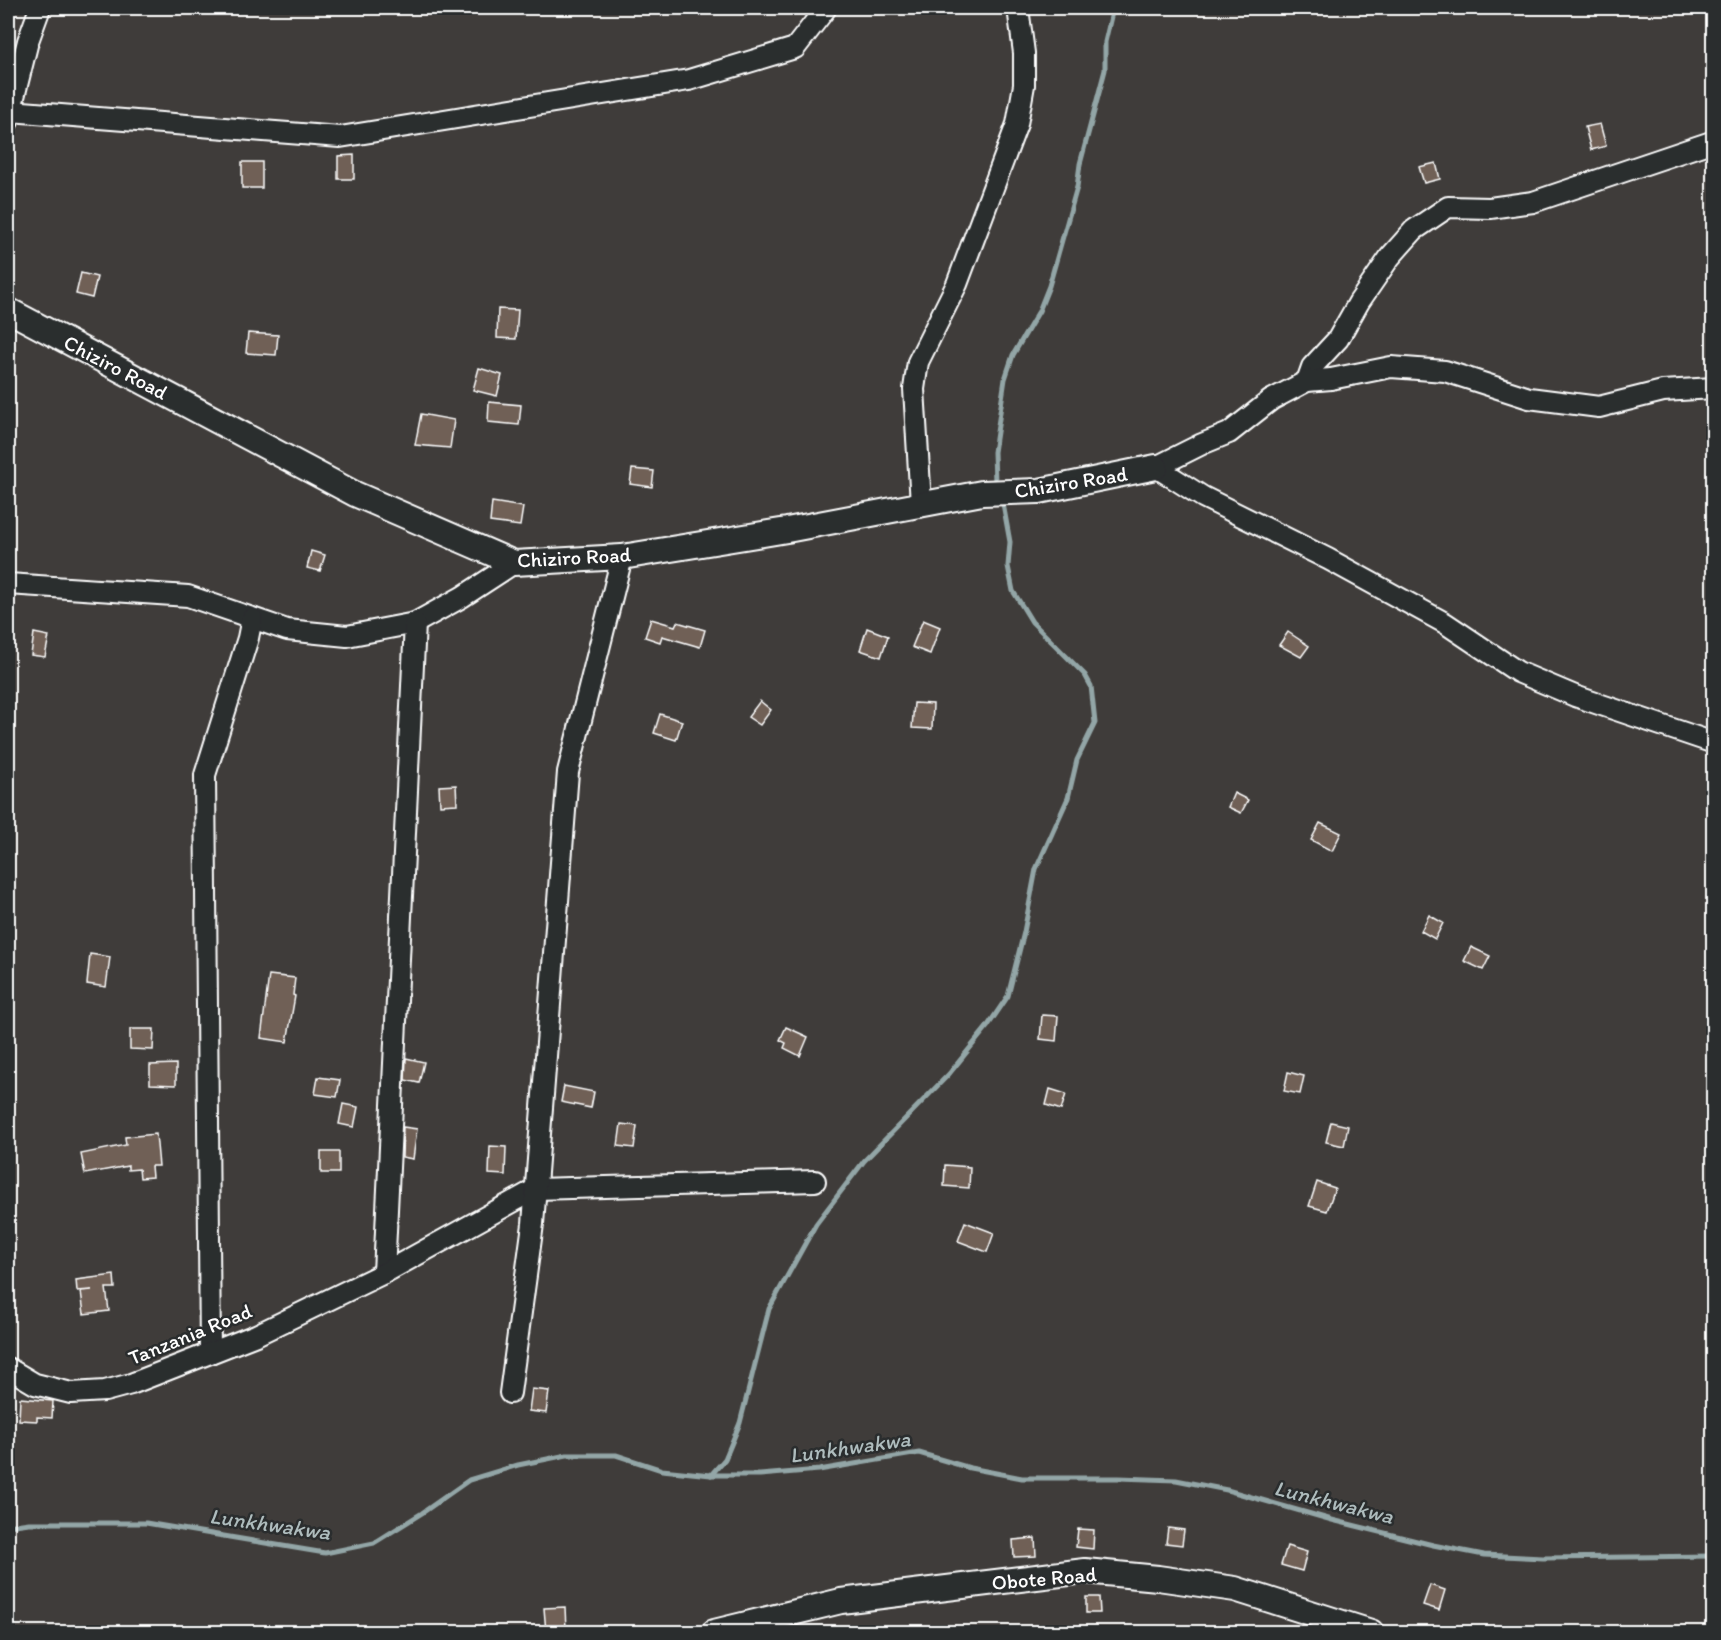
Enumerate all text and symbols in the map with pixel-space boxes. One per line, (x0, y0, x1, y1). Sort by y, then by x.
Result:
street label: Chiziro Road (60, 329, 173, 405)
street label: Chiziro Road (1013, 461, 1130, 503)
street label: Chiziro Road (516, 542, 632, 572)
street label: Tanzania Road (125, 1298, 256, 1370)
water label: Lunkhwakwa (788, 1425, 913, 1469)
water label: Lunkhwakwa (1272, 1474, 1397, 1530)
water label: Lunkhwakwa (208, 1502, 333, 1546)
street label: Obote Road (991, 1561, 1098, 1595)

